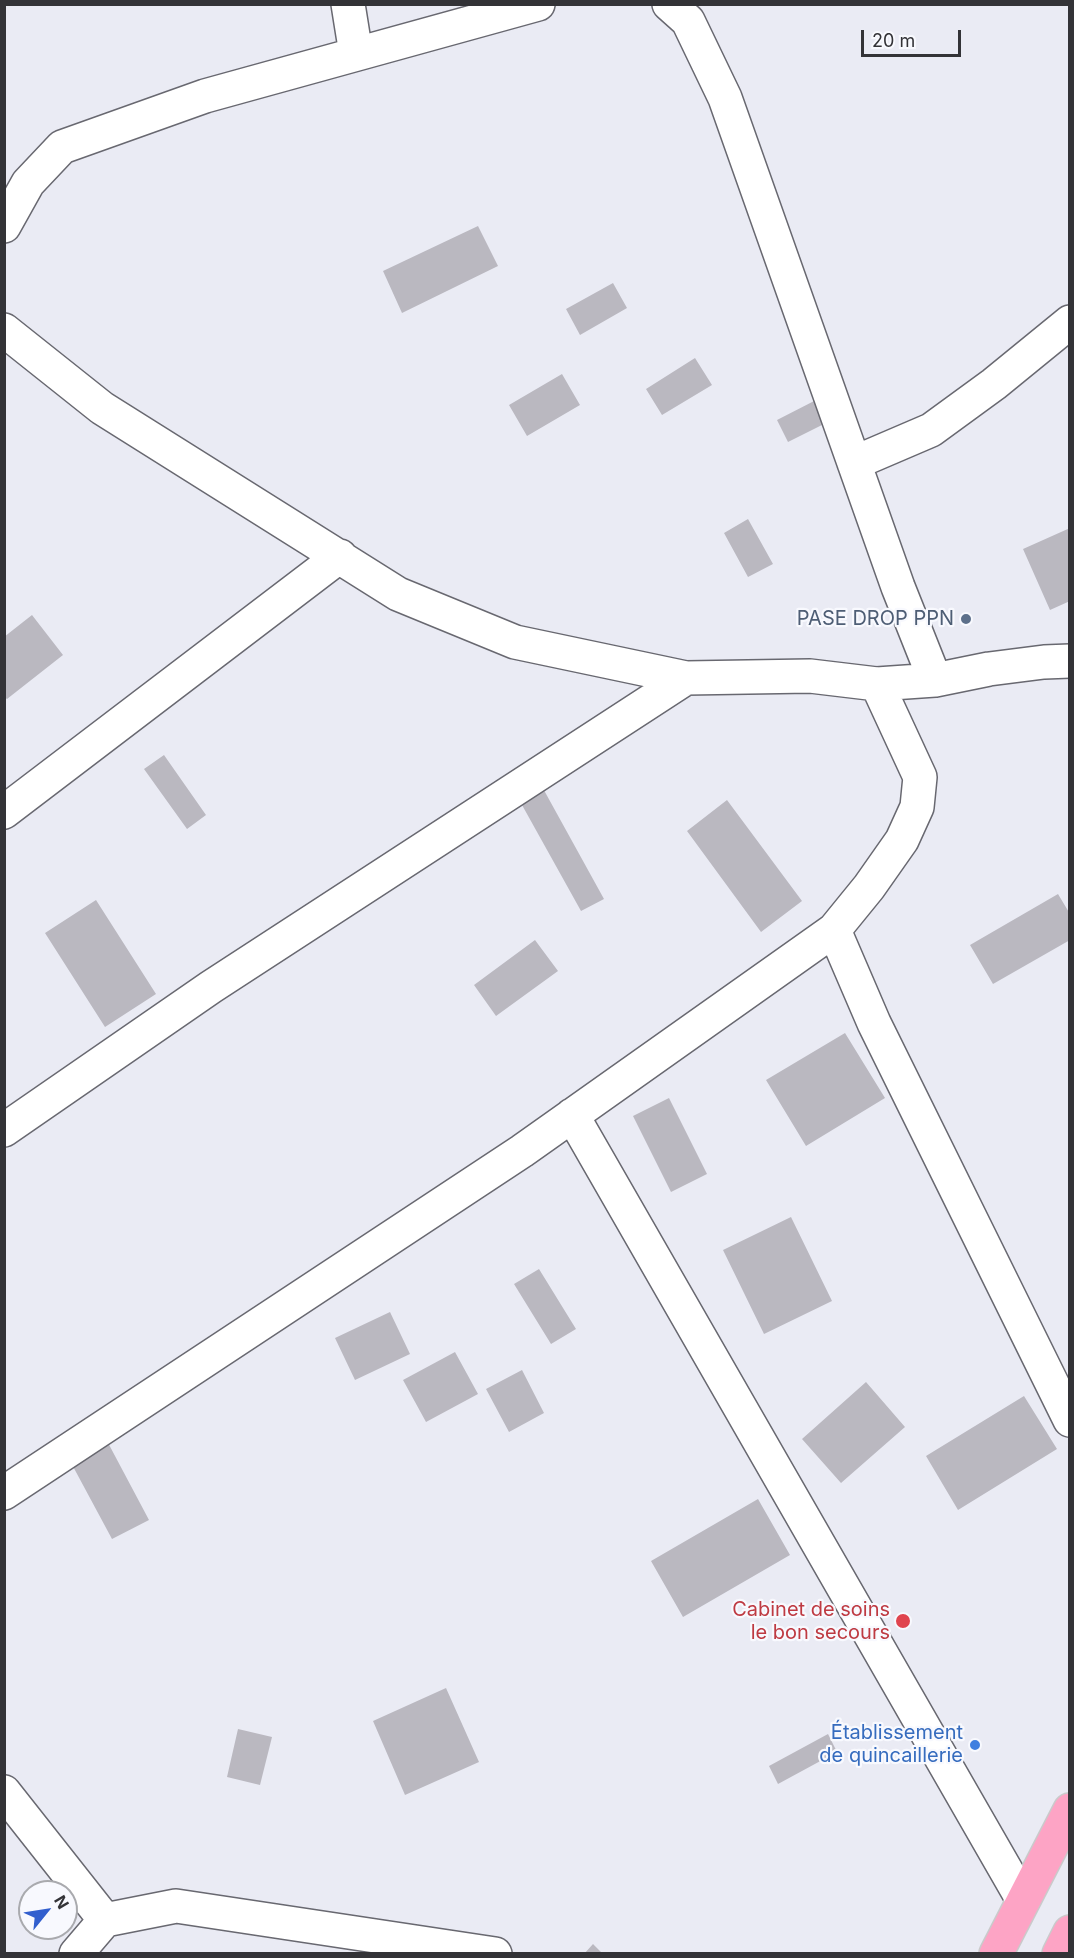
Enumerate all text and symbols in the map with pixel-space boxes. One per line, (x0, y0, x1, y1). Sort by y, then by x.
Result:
scale bar (864, 18, 964, 56)
text: 20 m (872, 30, 915, 51)
place label: PASE DROP PPN (797, 607, 954, 631)
marker: PASE DROP PPN (959, 612, 973, 626)
place label: Cabinet de soins le bon secours (732, 1598, 890, 1645)
marker: Cabinet de soins le bon secours (894, 1612, 912, 1630)
place label: Établissement de quincaillerie (819, 1721, 963, 1768)
marker: Établissement de quincaillerie (968, 1738, 982, 1752)
north arrow (18, 1880, 78, 1940)
text: N (50, 1892, 74, 1912)

